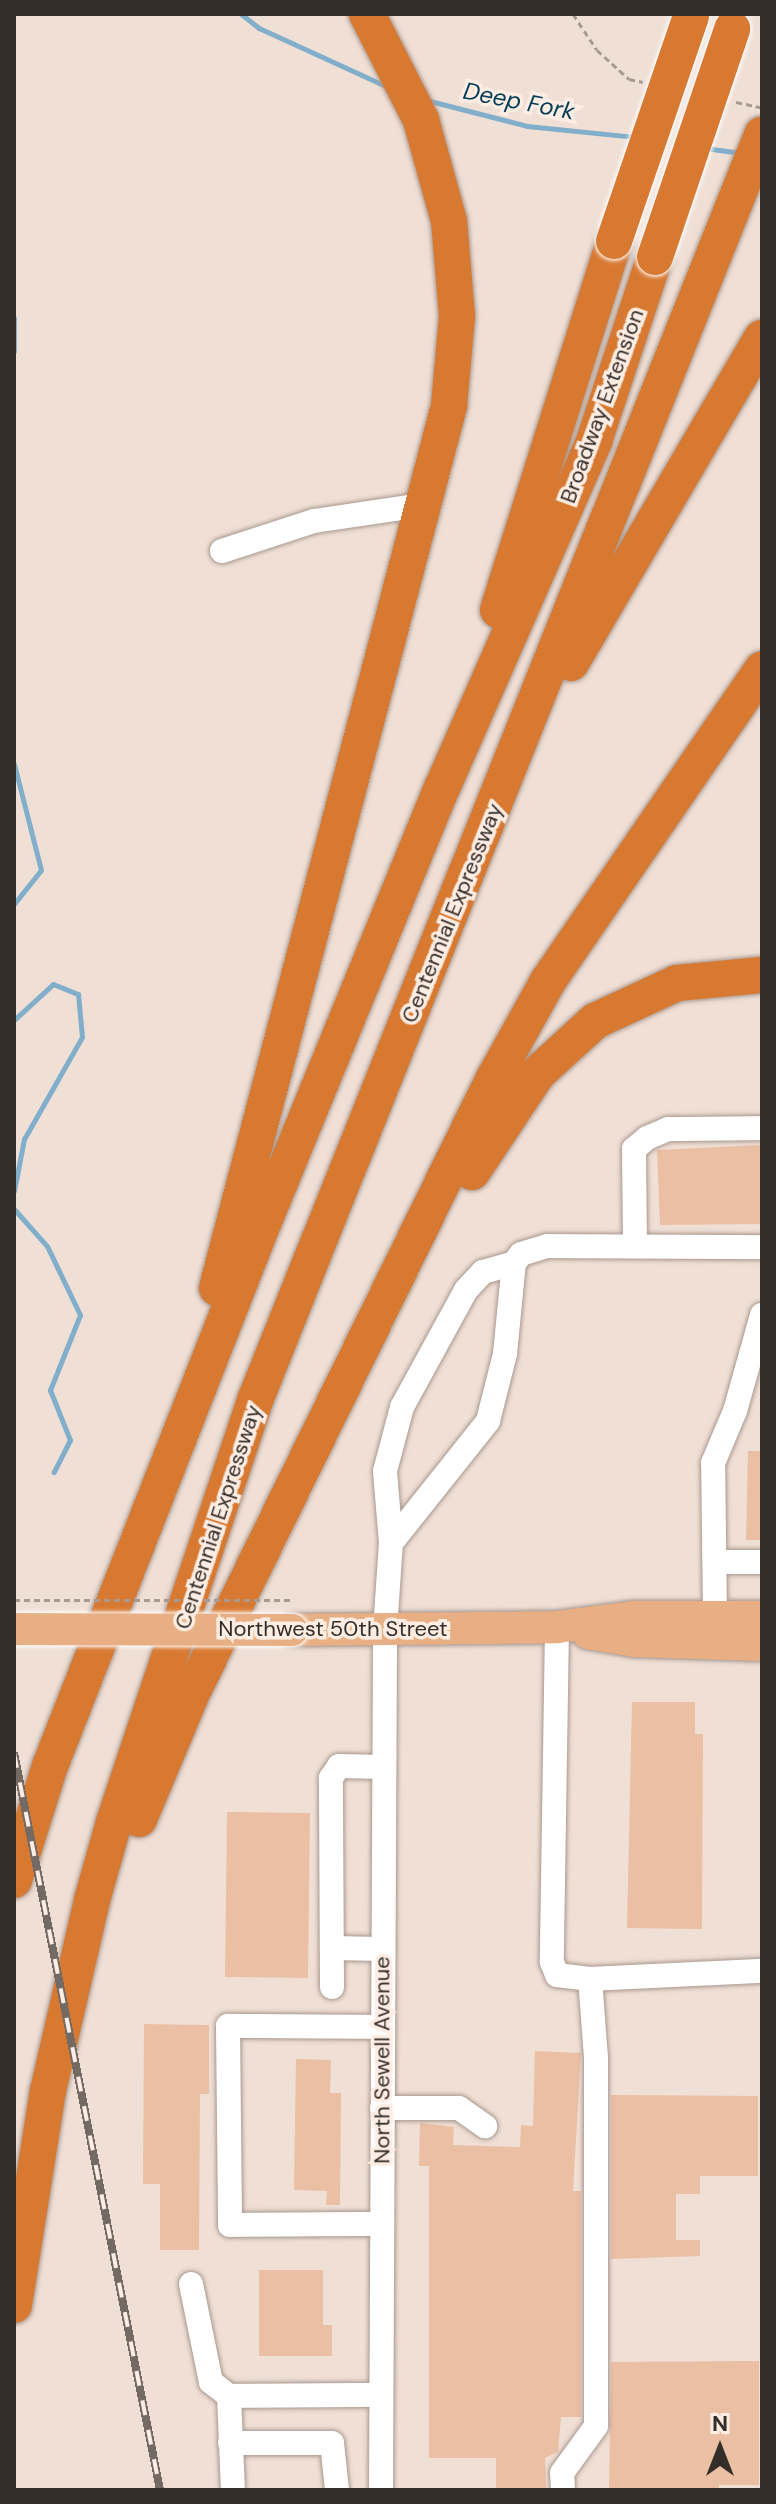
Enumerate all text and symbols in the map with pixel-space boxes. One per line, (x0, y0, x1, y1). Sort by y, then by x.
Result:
water label: Deep Fork (461, 76, 577, 126)
street label: Broadway Extension (555, 305, 649, 507)
street label: Centennial Expressway (396, 799, 508, 1027)
street label: Centennial Expressway (169, 1402, 267, 1632)
street label: Northwest 50th Street (218, 1616, 448, 1642)
street label: North Sewell Avenue (369, 1956, 395, 2164)
north arrow (680, 2408, 760, 2488)
text: N (712, 2409, 728, 2438)

